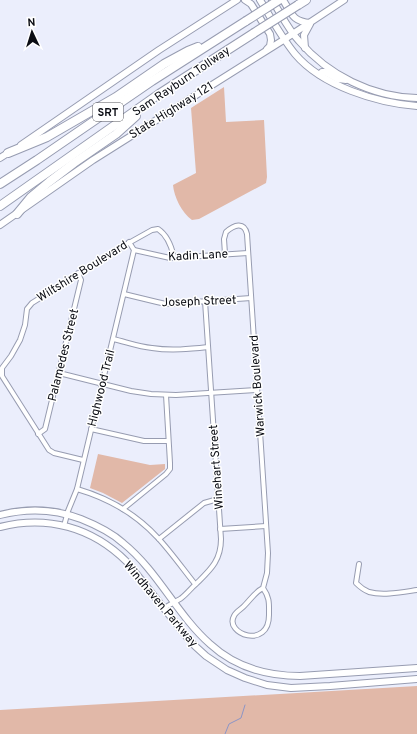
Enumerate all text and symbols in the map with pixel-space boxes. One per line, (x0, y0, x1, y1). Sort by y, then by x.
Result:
north arrow (12, 12, 52, 52)
text: N (27, 16, 36, 30)
street label: Sam Rayburn Tollway (130, 43, 233, 120)
street label: State Highway 121 (126, 79, 217, 143)
road number: SRT (93, 103, 123, 121)
street label: Wiltshire Boulevard (34, 237, 131, 306)
street label: Kadin Lane (168, 246, 229, 266)
street label: Joseph Street (161, 293, 237, 311)
street label: Palamedes Street (45, 307, 83, 403)
street label: Warwick Boulevard (246, 334, 270, 437)
street label: Highwood Trail (85, 348, 119, 429)
street label: Winehart Street (206, 424, 228, 510)
street label: Windhaven Parkway (119, 558, 201, 651)

